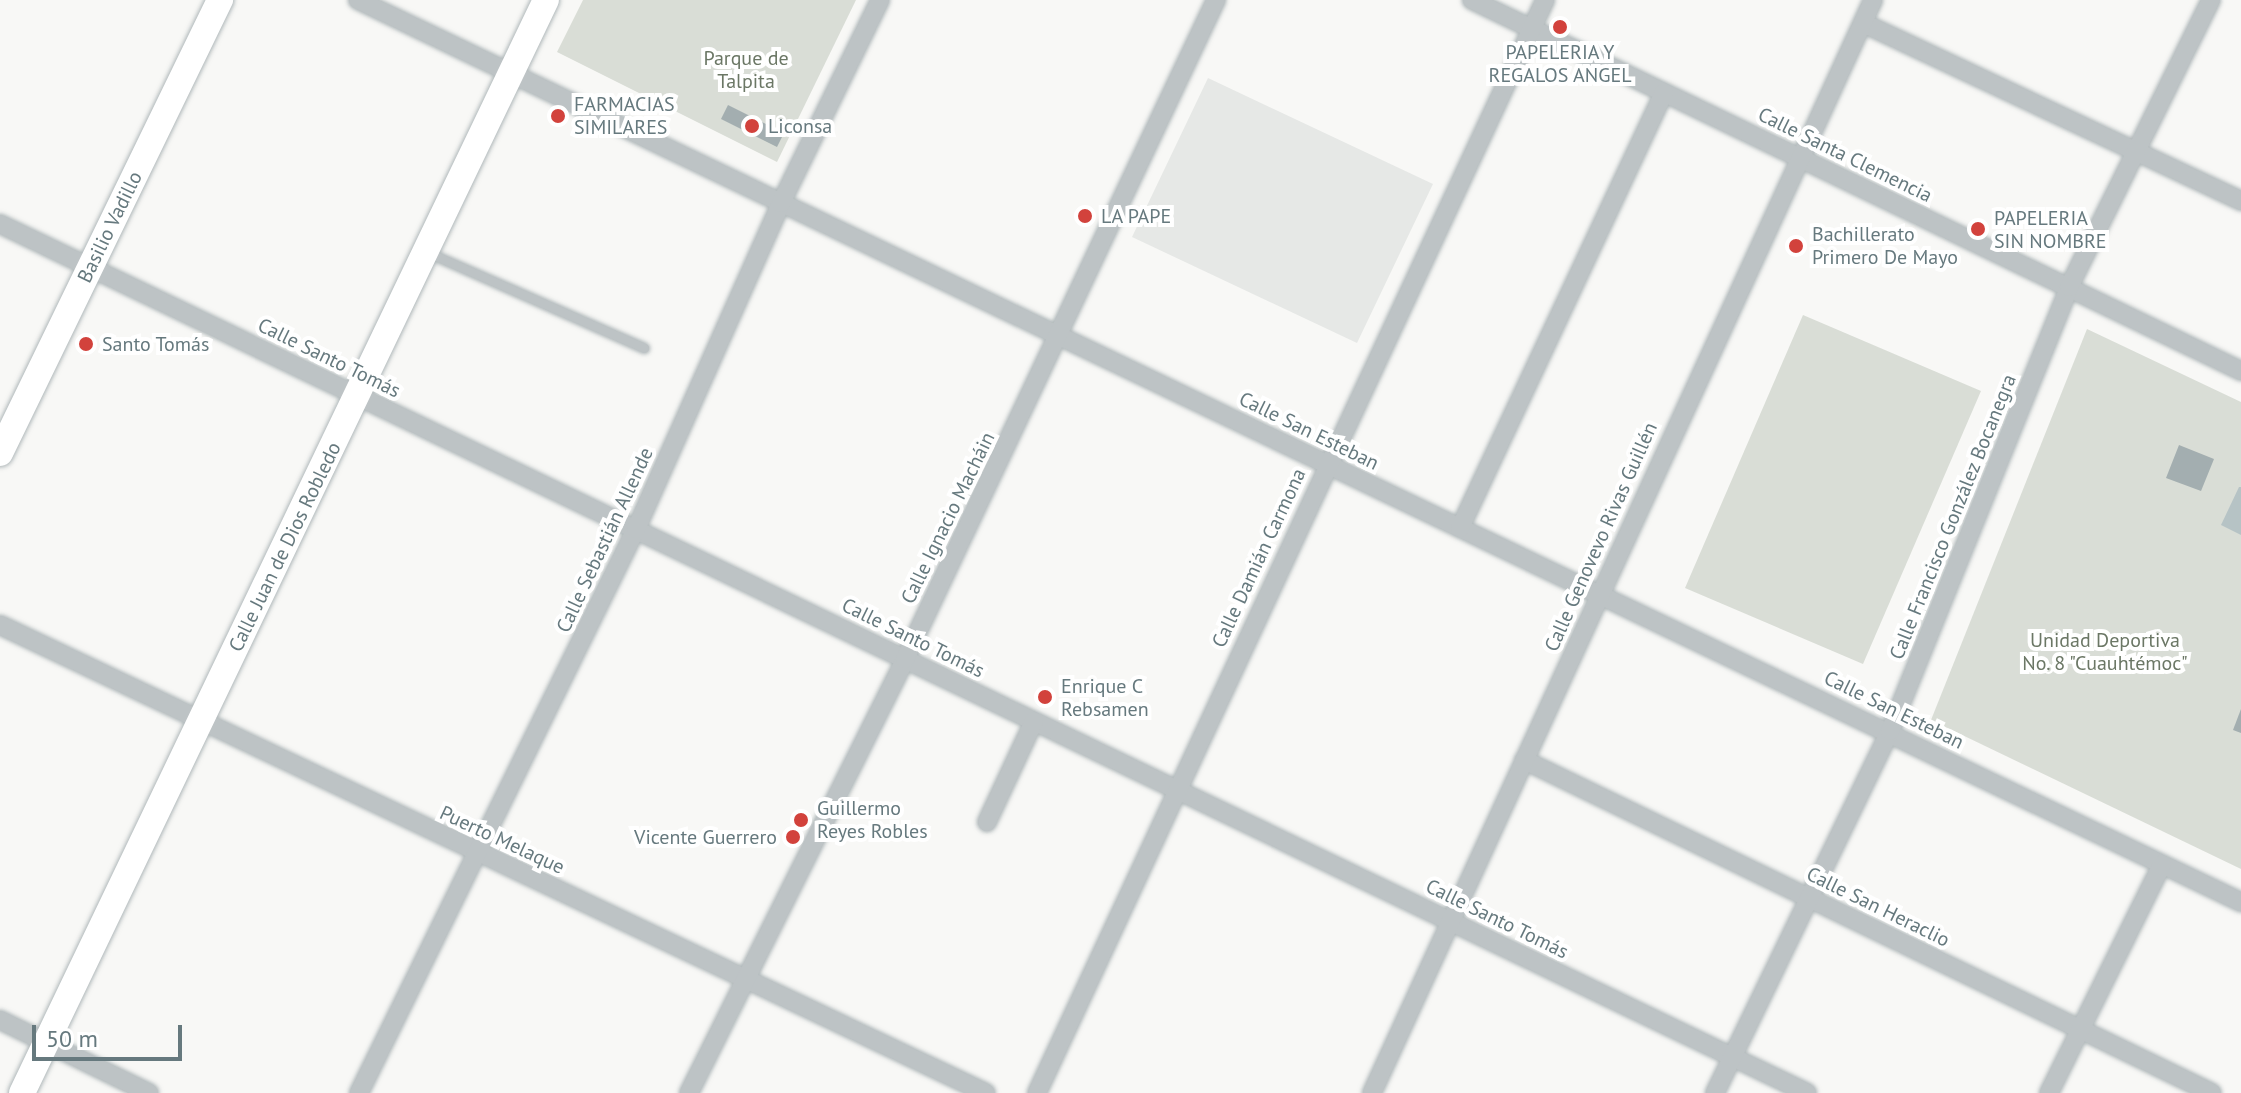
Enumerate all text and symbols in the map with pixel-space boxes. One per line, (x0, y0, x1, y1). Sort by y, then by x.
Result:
marker: PAPELERIA Y REGALOS ANGEL (1551, 18, 1569, 36)
place label: PAPELERIA Y REGALOS ANGEL (1488, 40, 1632, 87)
park label: Parque de Talpita (703, 46, 789, 93)
place label: FARMACIAS SIMILARES (574, 92, 675, 139)
street label: Calle Santa Clemencia (1754, 102, 1936, 208)
marker: FARMACIAS SIMILARES (549, 107, 567, 125)
place label: Liconsa (768, 114, 832, 138)
marker: Liconsa (743, 117, 761, 135)
street label: Basilio Vadillo (73, 167, 147, 287)
place label: LA PAPE (1101, 204, 1172, 228)
place label: PAPELERIA SIN NOMBRE (1994, 206, 2106, 253)
marker: LA PAPE (1076, 207, 1094, 225)
marker: PAPELERIA SIN NOMBRE (1969, 220, 1987, 238)
place label: Bachillerato Primero De Mayo (1812, 222, 1958, 269)
marker: Bachillerato Primero De Mayo (1787, 237, 1805, 255)
street label: Calle Santo Tomás (254, 313, 404, 403)
place label: Santo Tomás (102, 332, 210, 356)
marker: Santo Tomás (77, 335, 95, 353)
street label: Calle Francisco González Bocanegra (1885, 371, 2021, 663)
street label: Calle San Esteban (1235, 387, 1383, 475)
street label: Calle Genovevo Rivas Guillén (1540, 419, 1662, 655)
street label: Calle Ignacio Macháin (896, 428, 1000, 608)
street label: Calle Juan de Dios Robledo (224, 438, 346, 656)
street label: Calle Sebastián Allende (551, 443, 659, 637)
street label: Calle Damián Carmona (1207, 465, 1311, 651)
street label: Calle Santo Tomás (838, 593, 988, 683)
park label: Unidad Deportiva No. 8 "Cuauhtémoc" (2021, 628, 2189, 675)
street label: Calle San Esteban (1820, 666, 1968, 754)
place label: Enrique C Rebsamen (1061, 674, 1149, 721)
marker: Enrique C Rebsamen (1036, 688, 1054, 706)
place label: Guillermo Reyes Robles (817, 796, 928, 843)
street label: Puerto Melaque (436, 801, 568, 879)
marker: Guillermo Reyes Robles (792, 811, 810, 829)
place label: Vicente Guerrero (634, 825, 777, 849)
marker: Vicente Guerrero (784, 828, 802, 846)
street label: Calle San Heraclio (1803, 862, 1953, 952)
street label: Calle Santo Tomás (1422, 874, 1572, 964)
scale bar (36, 1009, 186, 1059)
text: 50 m (46, 1023, 98, 1054)

